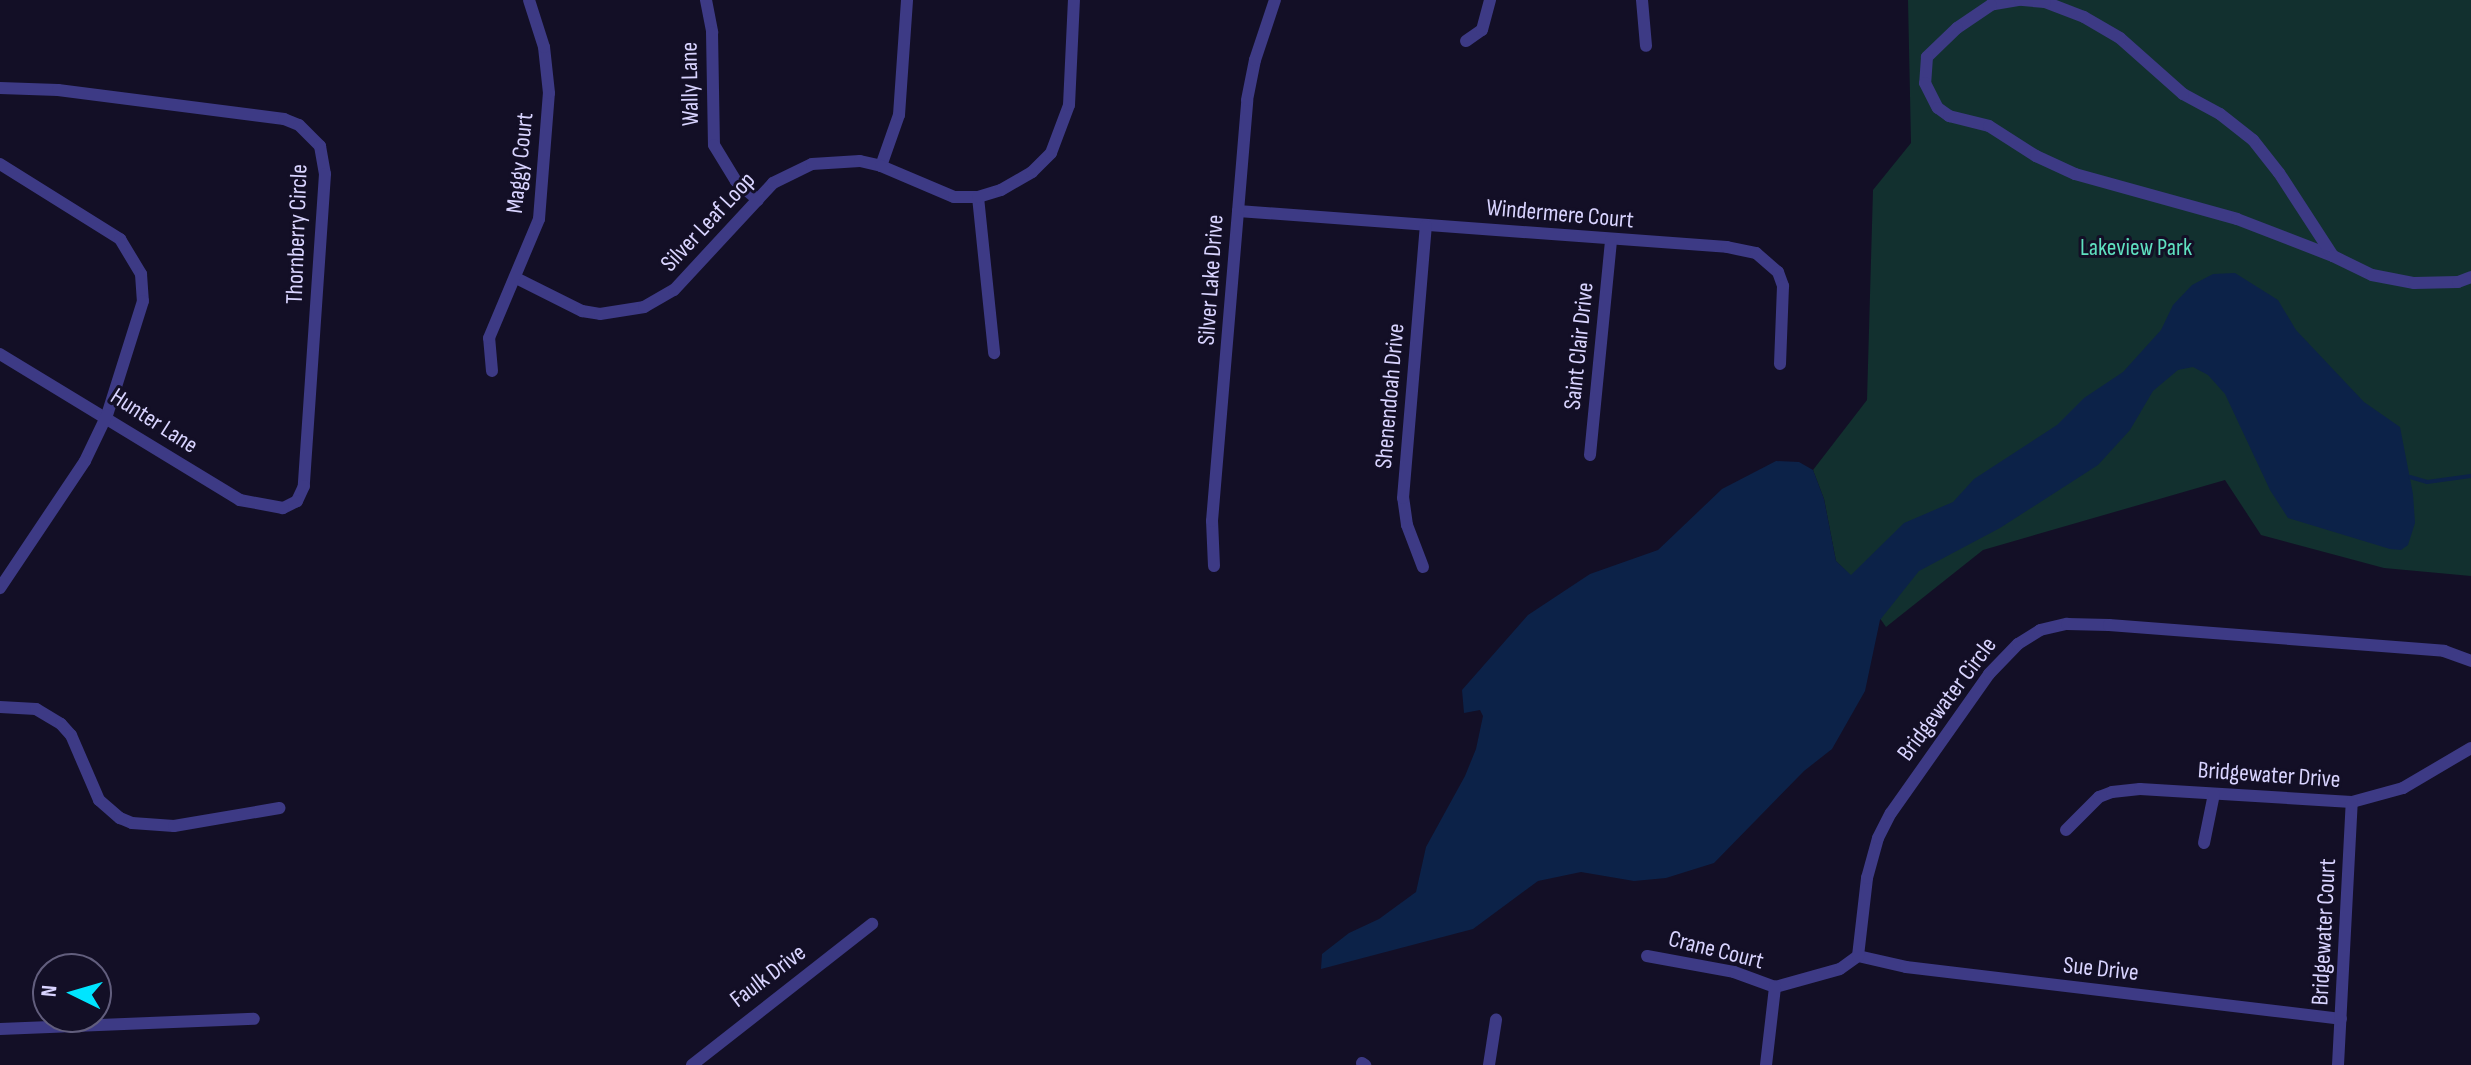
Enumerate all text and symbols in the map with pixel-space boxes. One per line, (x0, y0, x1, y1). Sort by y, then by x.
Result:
street label: Wally Lane (675, 42, 705, 126)
street label: Maggy Court (500, 111, 540, 215)
street label: Thornberry Circle (280, 164, 314, 304)
street label: Silver Leaf Loop (655, 166, 761, 278)
street label: Windermere Court (1485, 193, 1635, 235)
street label: Silver Lake Drive (1192, 214, 1230, 346)
park label: Lakeview Park (2080, 234, 2192, 262)
street label: Saint Clair Drive (1558, 281, 1600, 411)
street label: Shenendoah Drive (1369, 322, 1411, 470)
street label: Hunter Lane (105, 382, 203, 460)
street label: Bridgewater Circle (1891, 632, 2003, 766)
street label: Bridgewater Drive (2197, 756, 2341, 794)
street label: Bridgewater Court (2306, 858, 2342, 1006)
street label: Crane Court (1665, 924, 1767, 976)
street label: Faulk Drive (724, 938, 812, 1014)
street label: Sue Drive (2062, 951, 2140, 987)
north arrow (32, 953, 112, 1033)
text: N (36, 984, 64, 998)

